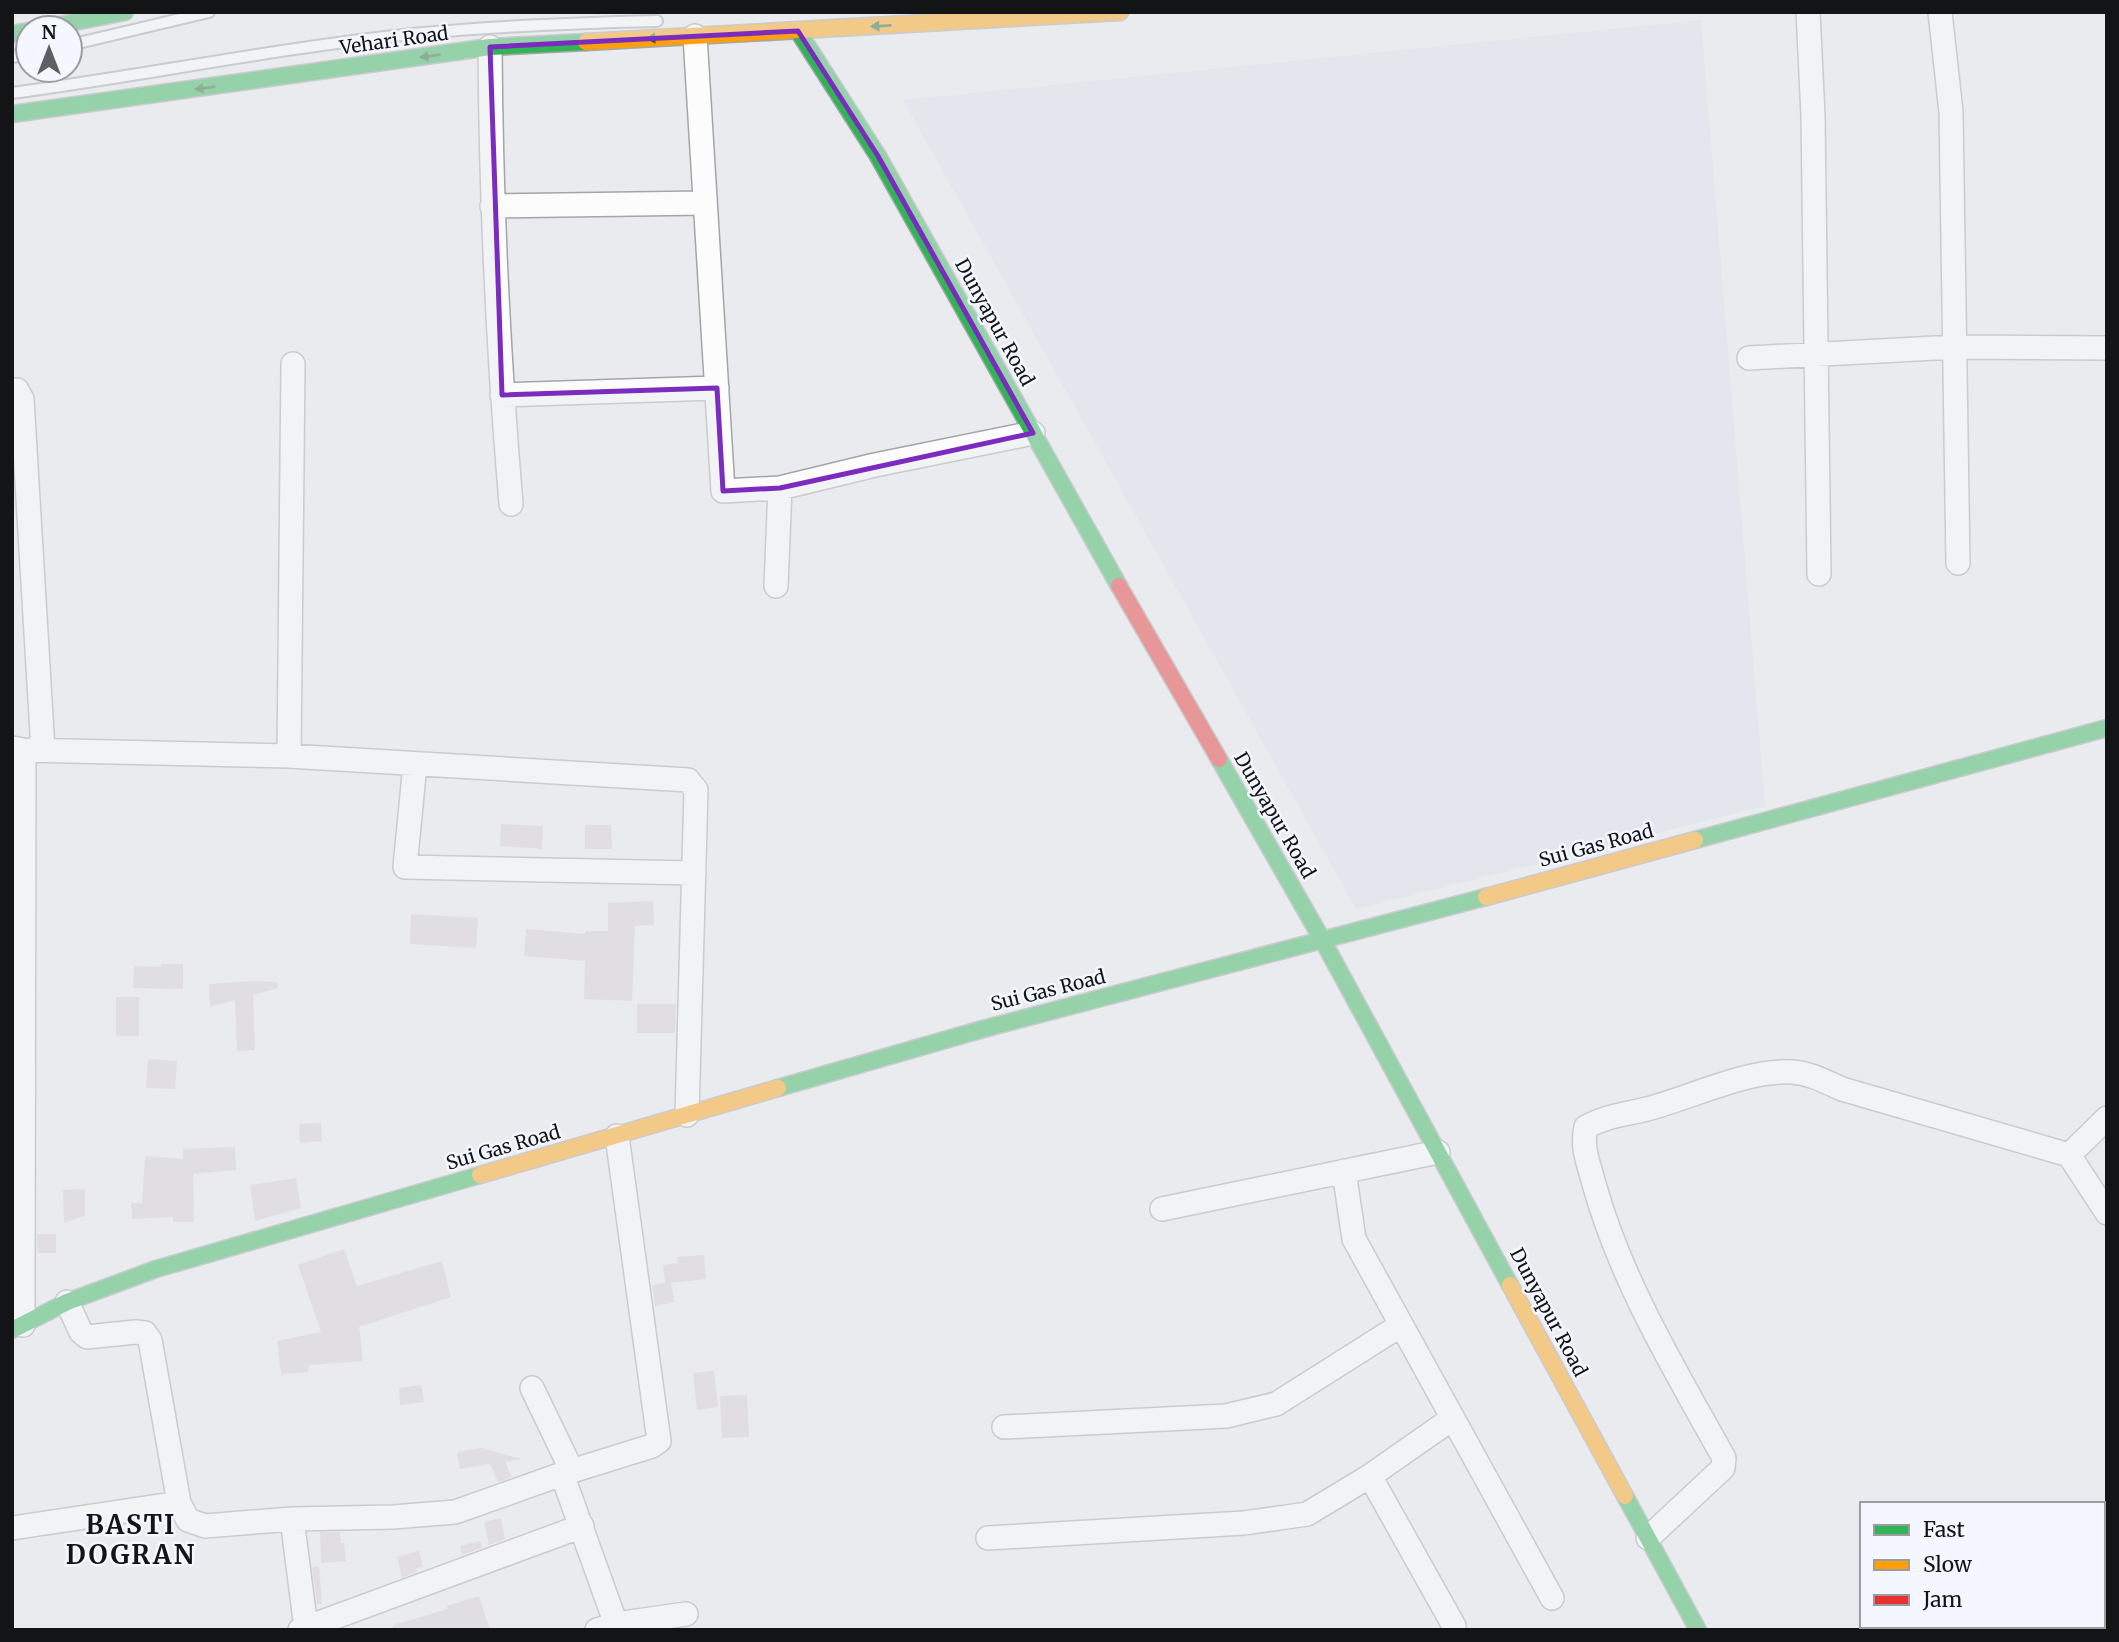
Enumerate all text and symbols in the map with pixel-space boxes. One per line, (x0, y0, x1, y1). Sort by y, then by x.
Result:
north arrow (14, 14, 84, 84)
text: N (41, 20, 57, 44)
street label: Vehari Road (337, 20, 450, 60)
one-way arrow (870, 21, 892, 32)
one-way arrow (646, 32, 668, 43)
one-way arrow (419, 51, 441, 62)
one-way arrow (194, 83, 216, 94)
street label: Dunyapur Road (950, 254, 1040, 390)
street label: Dunyapur Road (1229, 747, 1321, 883)
street label: Sui Gas Road (1536, 818, 1656, 872)
street label: Sui Gas Road (988, 964, 1108, 1016)
street label: Sui Gas Road (443, 1119, 563, 1175)
street label: Dunyapur Road (1505, 1244, 1593, 1380)
legend (1860, 1502, 2105, 1628)
district label: BASTI DOGRAN (66, 1508, 196, 1571)
text: Fast (1923, 1516, 1965, 1543)
text: Slow (1923, 1551, 1972, 1578)
text: Jam (1922, 1586, 1962, 1613)

